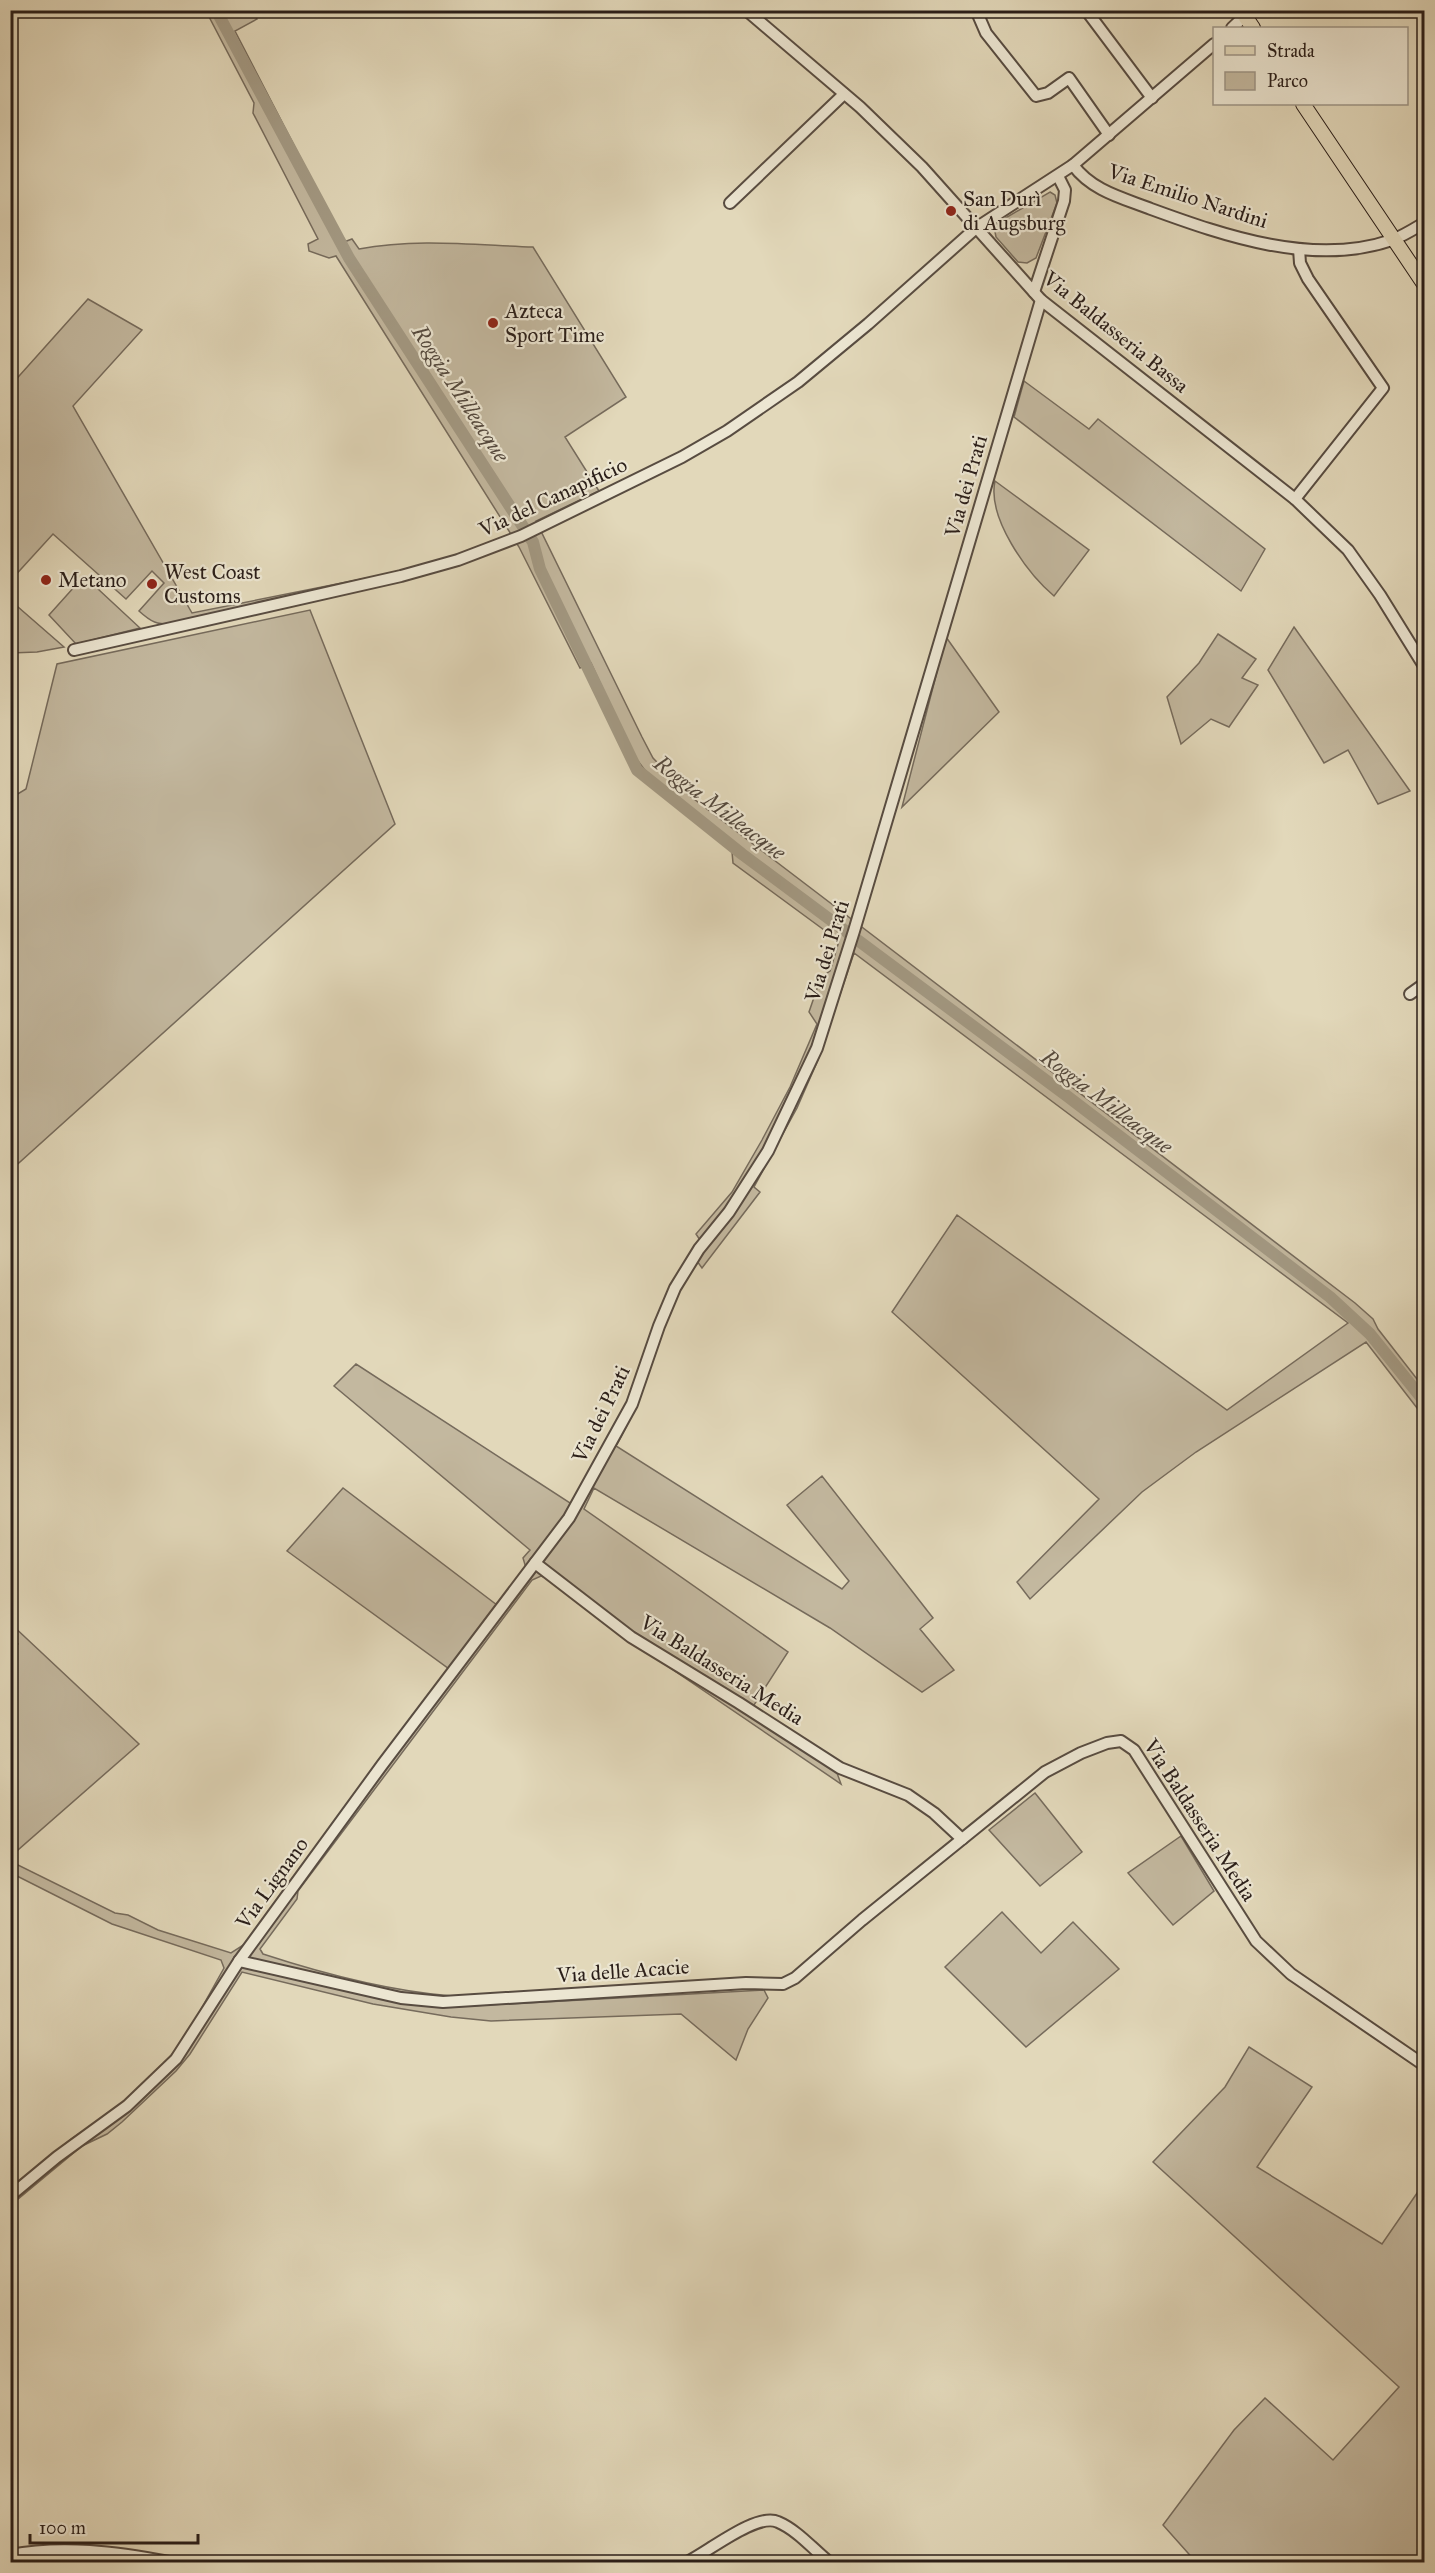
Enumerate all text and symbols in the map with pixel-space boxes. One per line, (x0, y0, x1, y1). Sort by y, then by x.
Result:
legend (1213, 27, 1408, 105)
text: Strada (1267, 40, 1315, 62)
text: Parco (1267, 70, 1308, 92)
street label: Via Emilio Nardini (1104, 158, 1271, 234)
place label: San Durì di Augsburg (963, 186, 1066, 236)
marker: San Durì di Augsburg (944, 204, 958, 218)
street label: Via Baldasseria Bassa (1037, 265, 1194, 399)
place label: Azteca Sport Time (504, 298, 605, 348)
marker: Azteca Sport Time (486, 316, 500, 330)
water label: Roggia Milleacque (406, 319, 515, 467)
street label: Via dei Prati (939, 432, 993, 541)
street label: Via del Canapificio (474, 451, 631, 543)
place label: West Coast Customs (164, 559, 261, 609)
place label: Metano (58, 567, 127, 593)
marker: Metano (39, 573, 53, 587)
marker: West Coast Customs (145, 577, 159, 591)
water label: Roggia Milleacque (648, 749, 791, 866)
street label: Via dei Prati (799, 897, 855, 1006)
water label: Roggia Milleacque (1035, 1043, 1178, 1160)
street label: Via dei Prati (566, 1361, 636, 1468)
street label: Via Baldasseria Media (635, 1609, 809, 1731)
street label: Via Baldasseria Media (1137, 1733, 1262, 1906)
street label: Via Lignano (229, 1832, 314, 1935)
street label: Via delle Acacie (555, 1953, 690, 1989)
scale bar (30, 2507, 198, 2545)
text: 100 m (39, 2517, 86, 2539)

